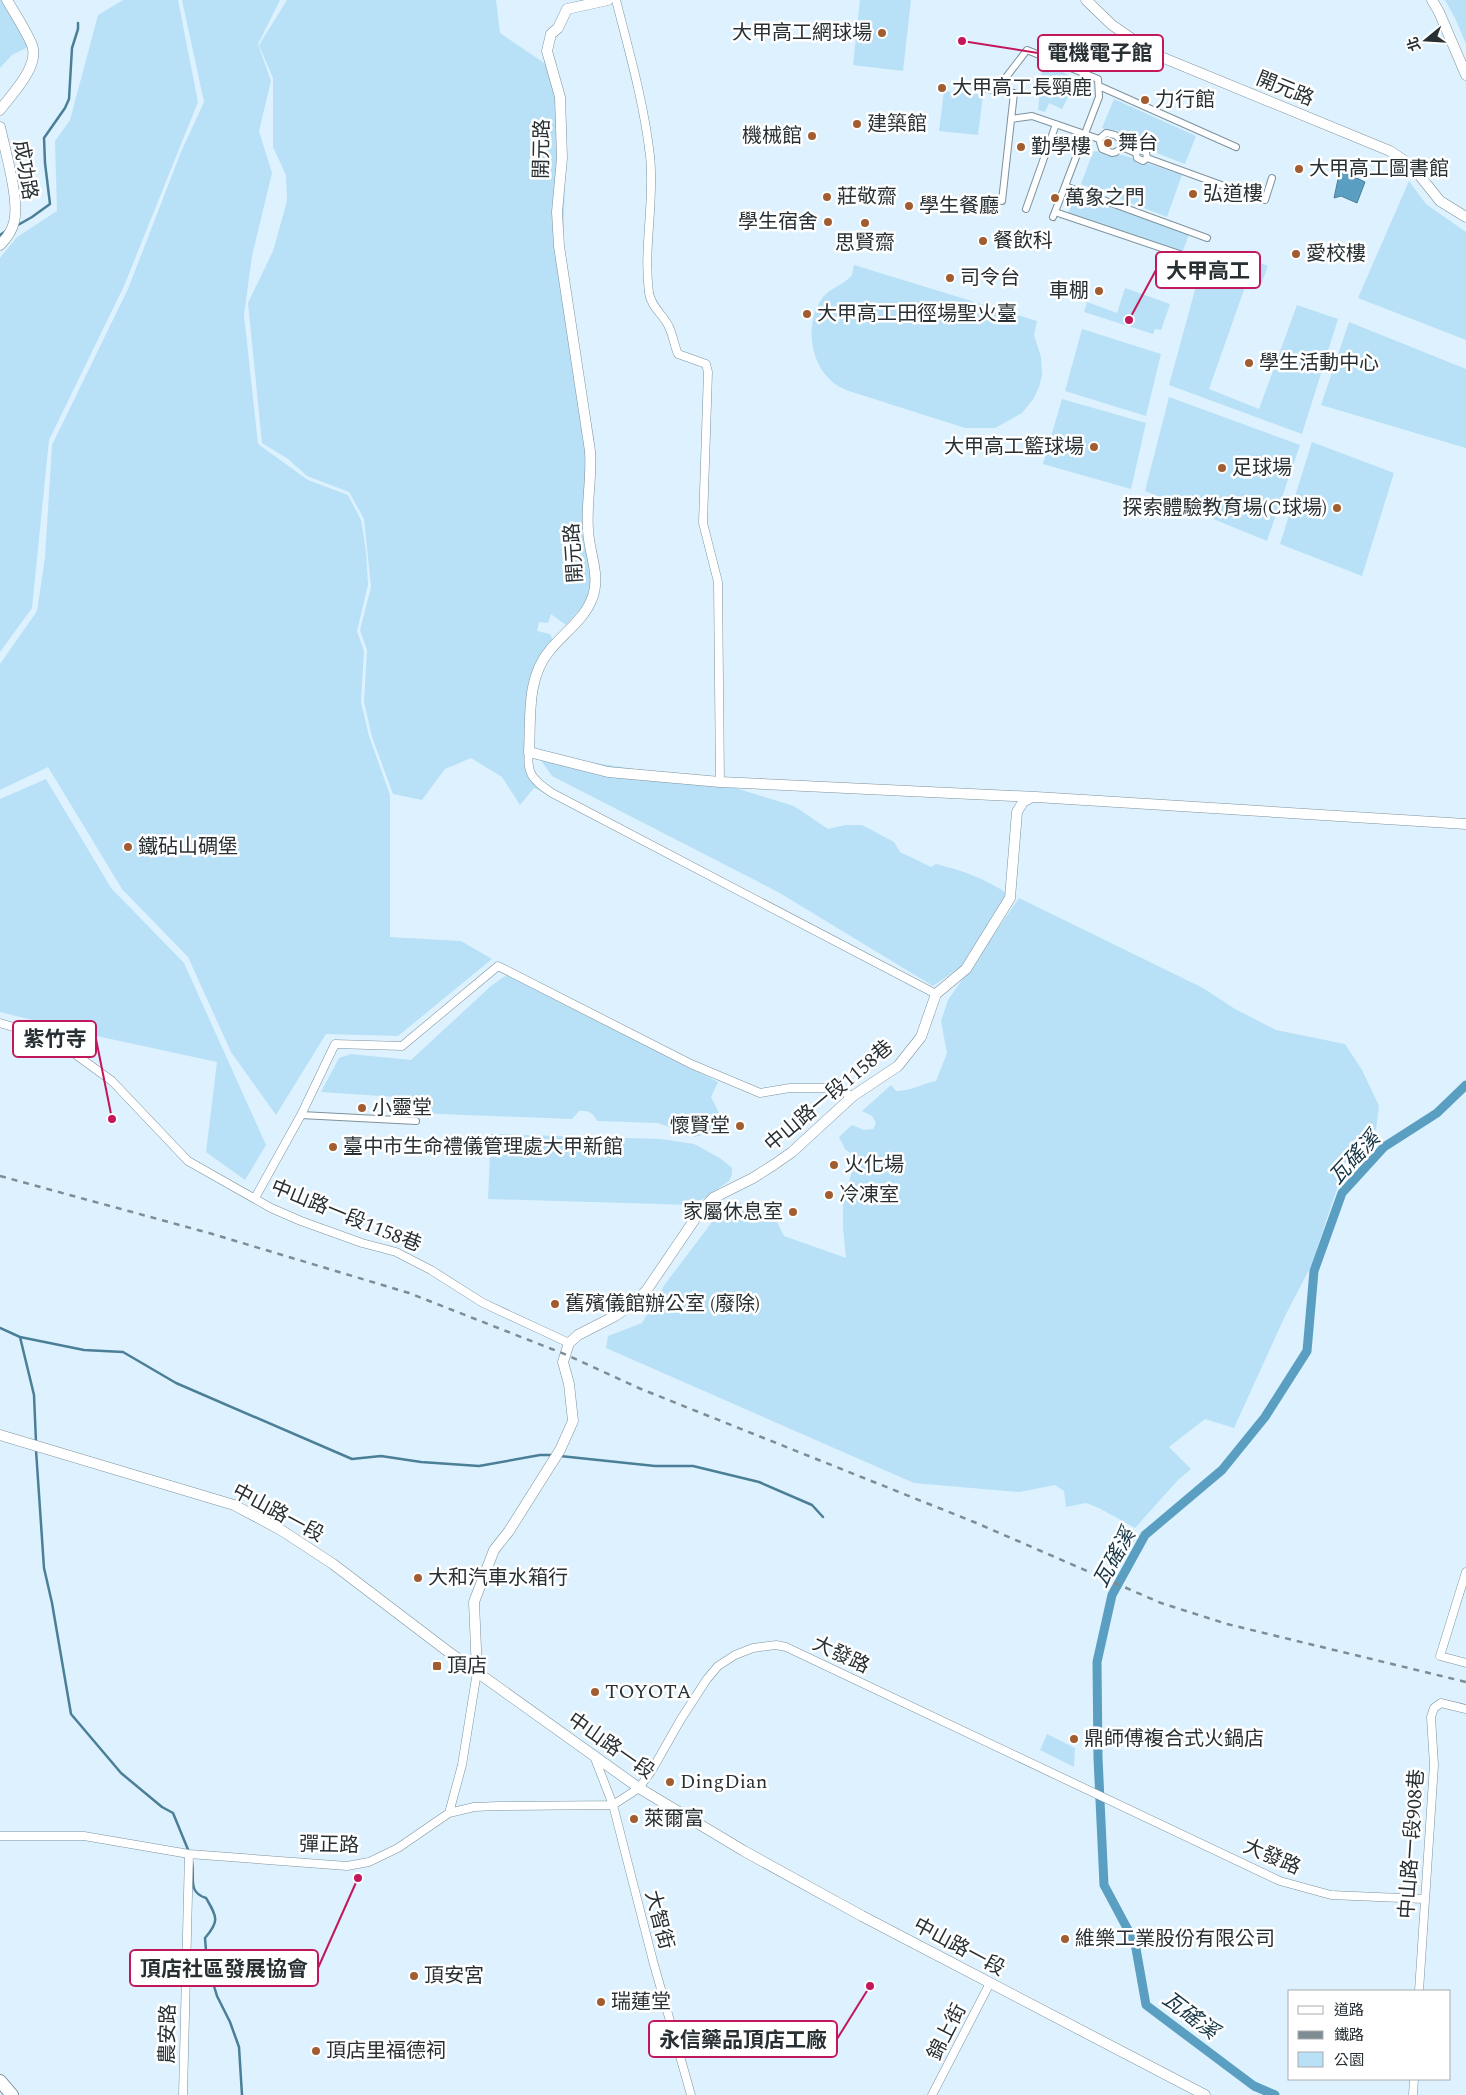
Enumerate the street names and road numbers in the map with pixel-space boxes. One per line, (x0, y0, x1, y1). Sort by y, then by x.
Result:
street label: 開元路 (1252, 64, 1318, 114)
street label: 開元路 (526, 119, 558, 179)
street label: 成功路 (5, 138, 45, 202)
street label: 開元路 (557, 522, 591, 584)
street label: 中山路一段1158巷 (758, 1033, 900, 1159)
street label: 中山路一段1158巷 (266, 1172, 426, 1260)
street label: 中山路一段 (227, 1476, 329, 1550)
street label: 大發路 (807, 1629, 875, 1681)
street label: 中山路一段 (561, 1705, 661, 1787)
street label: 中山路一段908巷 (1392, 1768, 1432, 1920)
street label: 彈正路 (299, 1829, 359, 1861)
street label: 大發路 (1239, 1831, 1305, 1883)
street label: 大智街 (637, 1887, 681, 1953)
street label: 中山路一段 (908, 1910, 1010, 1984)
street label: 錦上街 (920, 1998, 974, 2066)
street label: 農安路 (152, 2004, 184, 2064)

